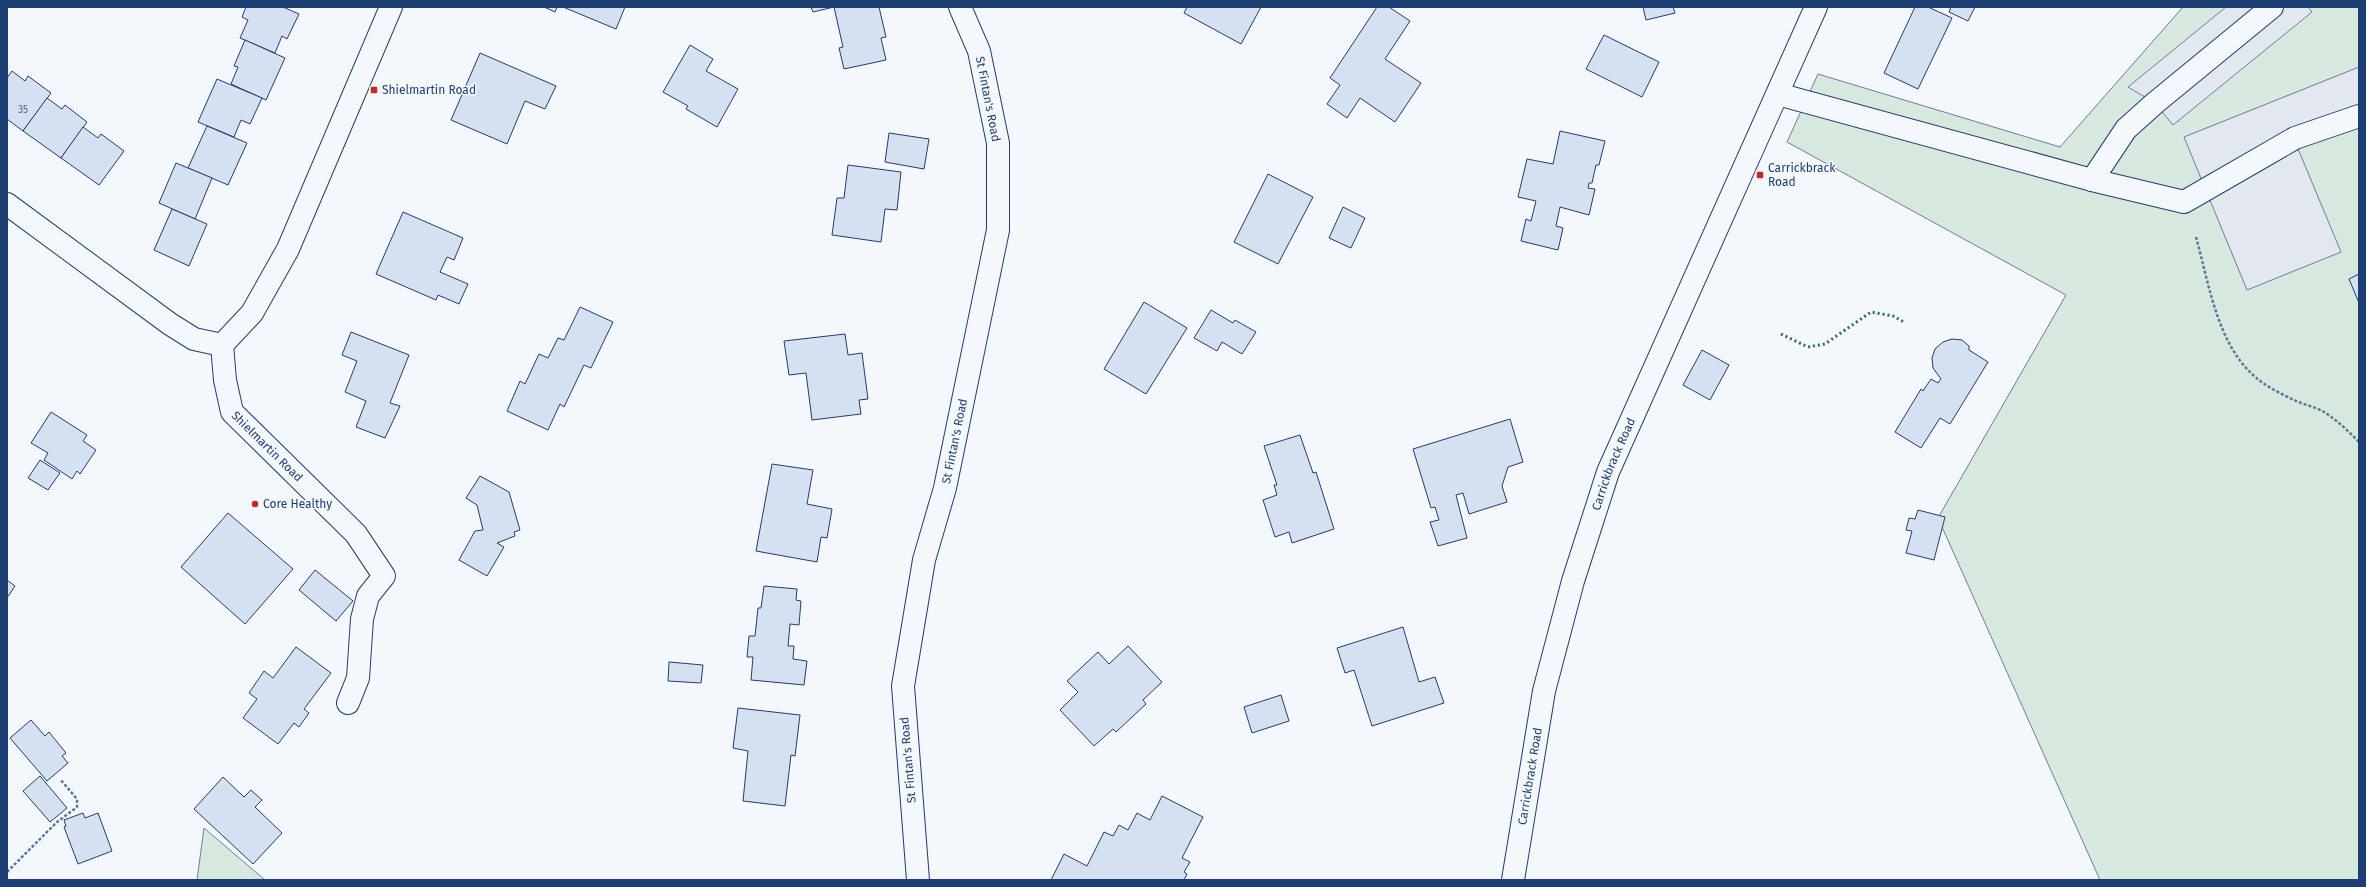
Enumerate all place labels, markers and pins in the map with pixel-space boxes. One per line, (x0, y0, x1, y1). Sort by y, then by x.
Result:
place label: Shielmartin Road (382, 83, 476, 97)
marker: Shielmartin Road (369, 85, 379, 95)
place label: Carrickbrack Road (1768, 161, 1836, 189)
marker: Carrickbrack Road (1755, 170, 1765, 180)
place label: Core Healthy (263, 497, 332, 511)
marker: Core Healthy (250, 499, 260, 509)

